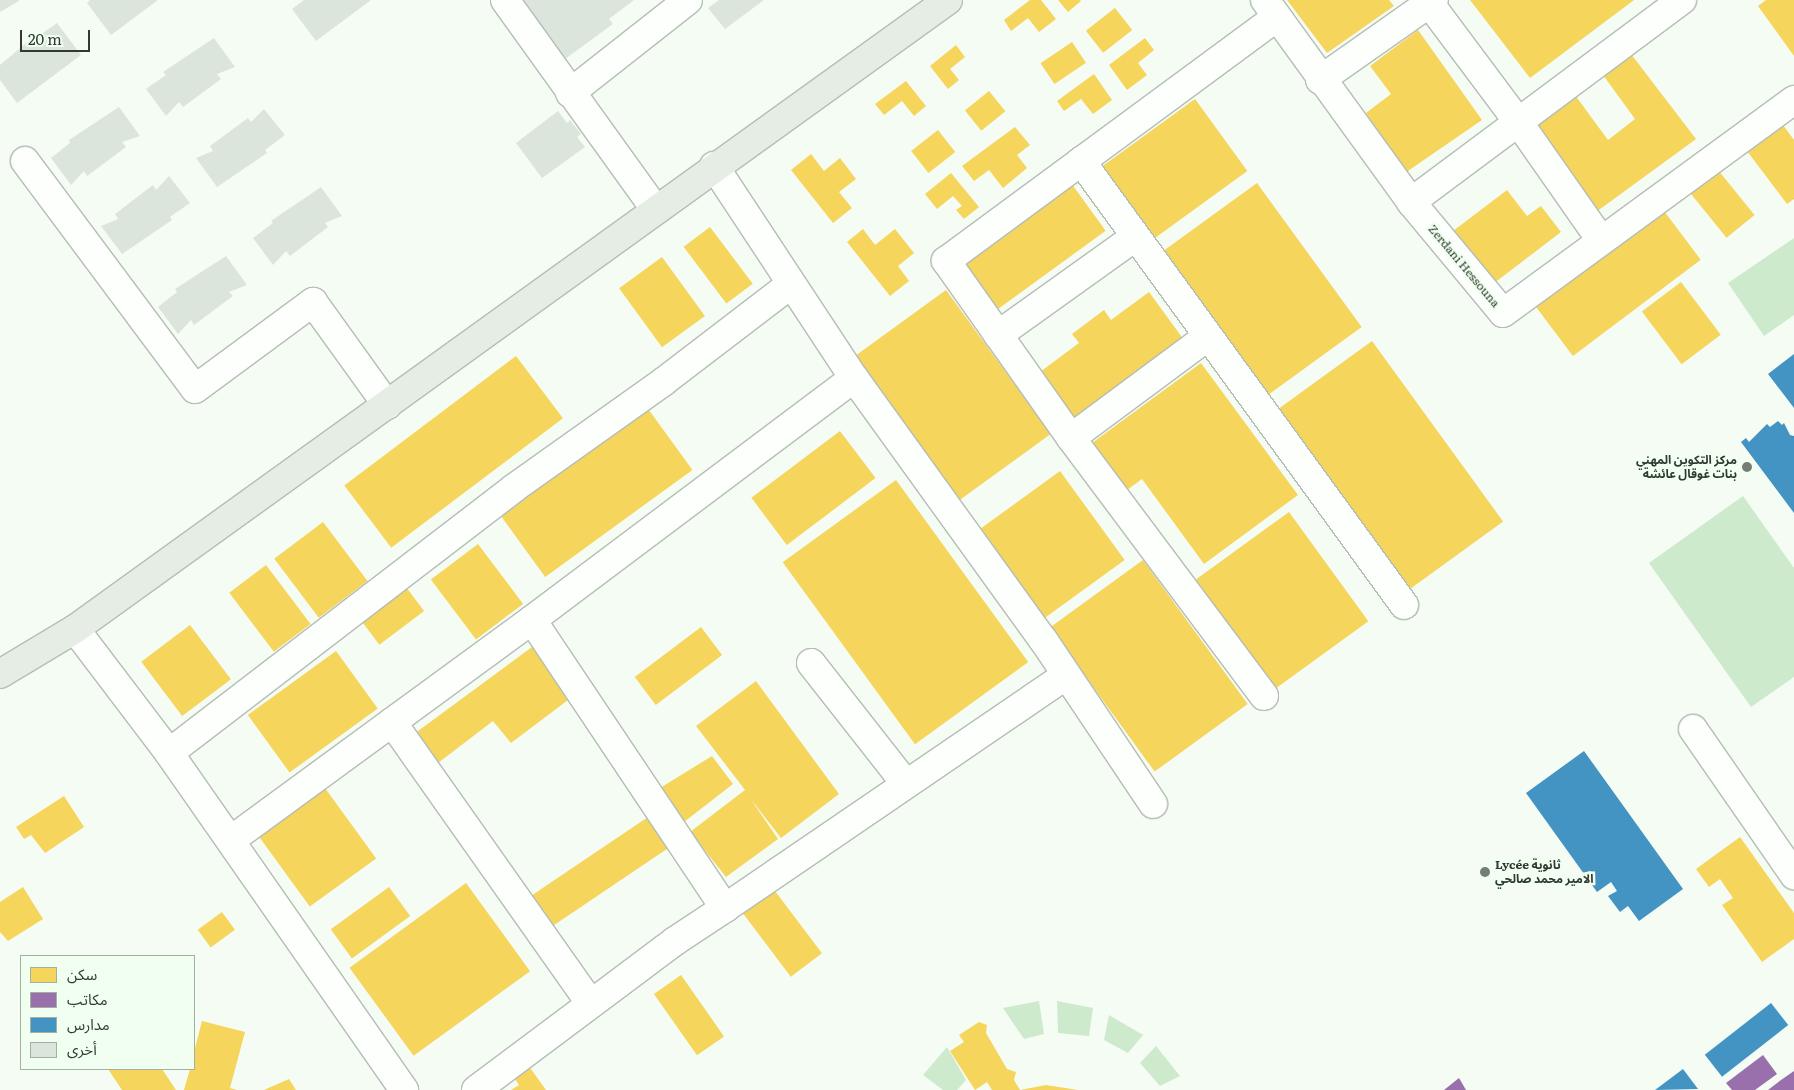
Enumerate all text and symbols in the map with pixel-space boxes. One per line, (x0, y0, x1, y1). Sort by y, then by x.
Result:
scale bar (22, 20, 92, 52)
text: 20 m (28, 27, 62, 50)
street label: Zerdani Hessouna (1425, 222, 1503, 310)
place label: مركز التكوين المهني بنات غوقال عائشة (1636, 453, 1737, 481)
marker: مركز التكوين المهني بنات غوقال عائشة (1741, 461, 1753, 473)
place label: Lycée ثانوية الامير محمد صالحي (1495, 858, 1594, 886)
marker: Lycée ثانوية الامير محمد صالحي (1479, 866, 1491, 878)
legend (20, 955, 195, 1070)
text: سكن (67, 962, 97, 985)
text: مكاتب (67, 987, 108, 1010)
text: مدارس (67, 1012, 110, 1035)
text: أخرى (67, 1037, 97, 1060)

